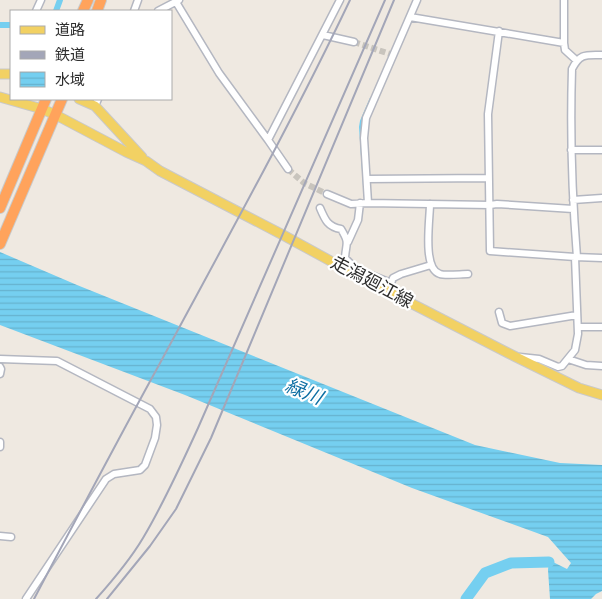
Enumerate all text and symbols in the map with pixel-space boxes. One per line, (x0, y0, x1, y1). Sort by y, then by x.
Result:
legend (10, 10, 172, 100)
text: 道路 (55, 21, 85, 38)
text: 鉄道 (55, 46, 85, 63)
text: 水域 (55, 71, 85, 88)
street label: 走潟廻江線 (328, 251, 417, 311)
water label: 緑川 (282, 374, 328, 409)

